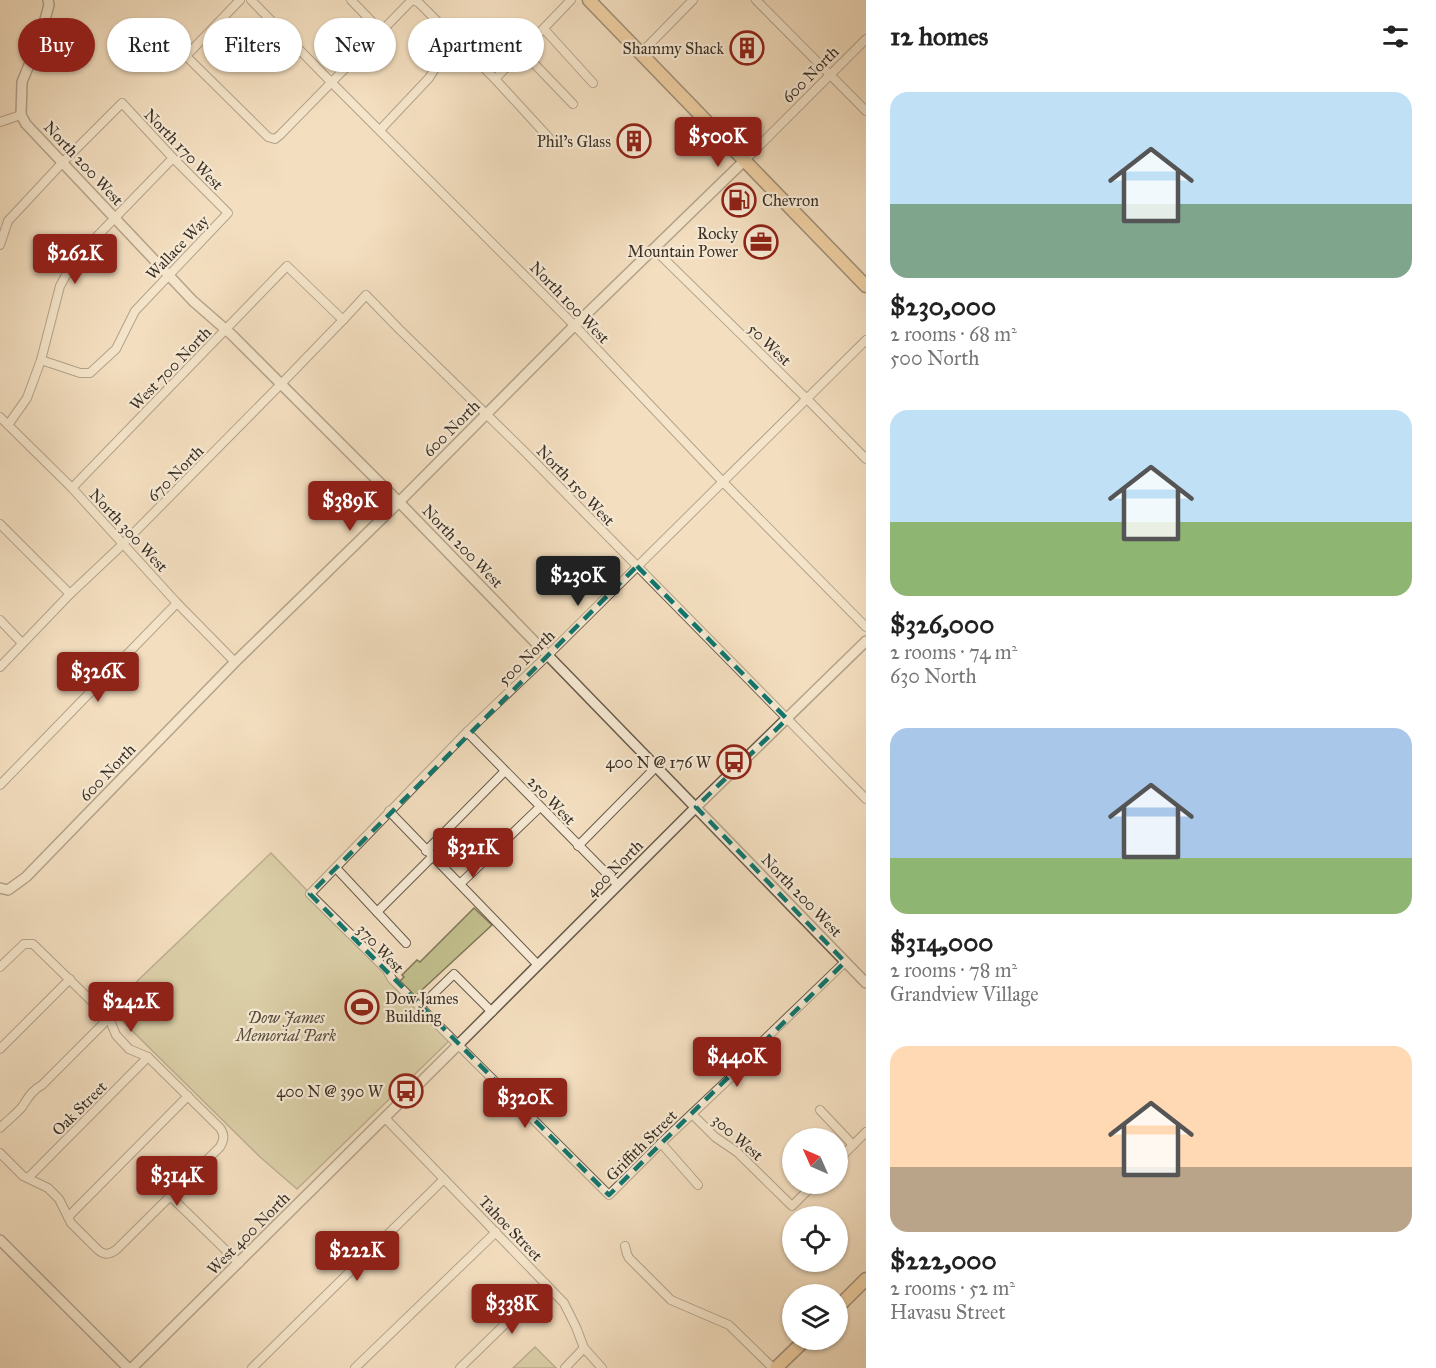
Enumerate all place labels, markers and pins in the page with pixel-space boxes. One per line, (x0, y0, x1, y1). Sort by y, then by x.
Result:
building icon: Shammy Shack (729, 30, 765, 66)
place label: Shammy Shack (623, 39, 725, 58)
pin: $500K (676, 117, 760, 168)
building icon: Phil's Glass (616, 123, 652, 159)
place label: Phil's Glass (537, 132, 611, 151)
fuel station icon: Chevron (721, 182, 757, 218)
place label: Chevron (762, 191, 819, 210)
place label: Rocky Mountain Power (628, 224, 739, 261)
office icon: Rocky Mountain Power (743, 224, 779, 260)
pin: $262K (33, 234, 117, 285)
pin: $389K (308, 481, 392, 532)
pin: $230K (536, 556, 620, 607)
pin: $326K (56, 652, 140, 703)
bus stop icon: 400 N @ 176 W (716, 744, 752, 780)
place label: 400 N @ 176 W (606, 753, 712, 772)
pin: $321K (431, 828, 515, 879)
pin: $242K (89, 982, 173, 1033)
sports icon: Dow James Building (344, 989, 380, 1025)
place label: Dow James Building (385, 989, 459, 1027)
pin: $440K (695, 1037, 779, 1088)
bus stop icon: 400 N @ 390 W (388, 1073, 424, 1109)
pin: $320K (483, 1078, 567, 1129)
place label: 400 N @ 390 W (276, 1082, 384, 1101)
pin: $314K (135, 1156, 219, 1207)
pin: $222K (315, 1231, 399, 1282)
pin: $338K (470, 1284, 554, 1335)

